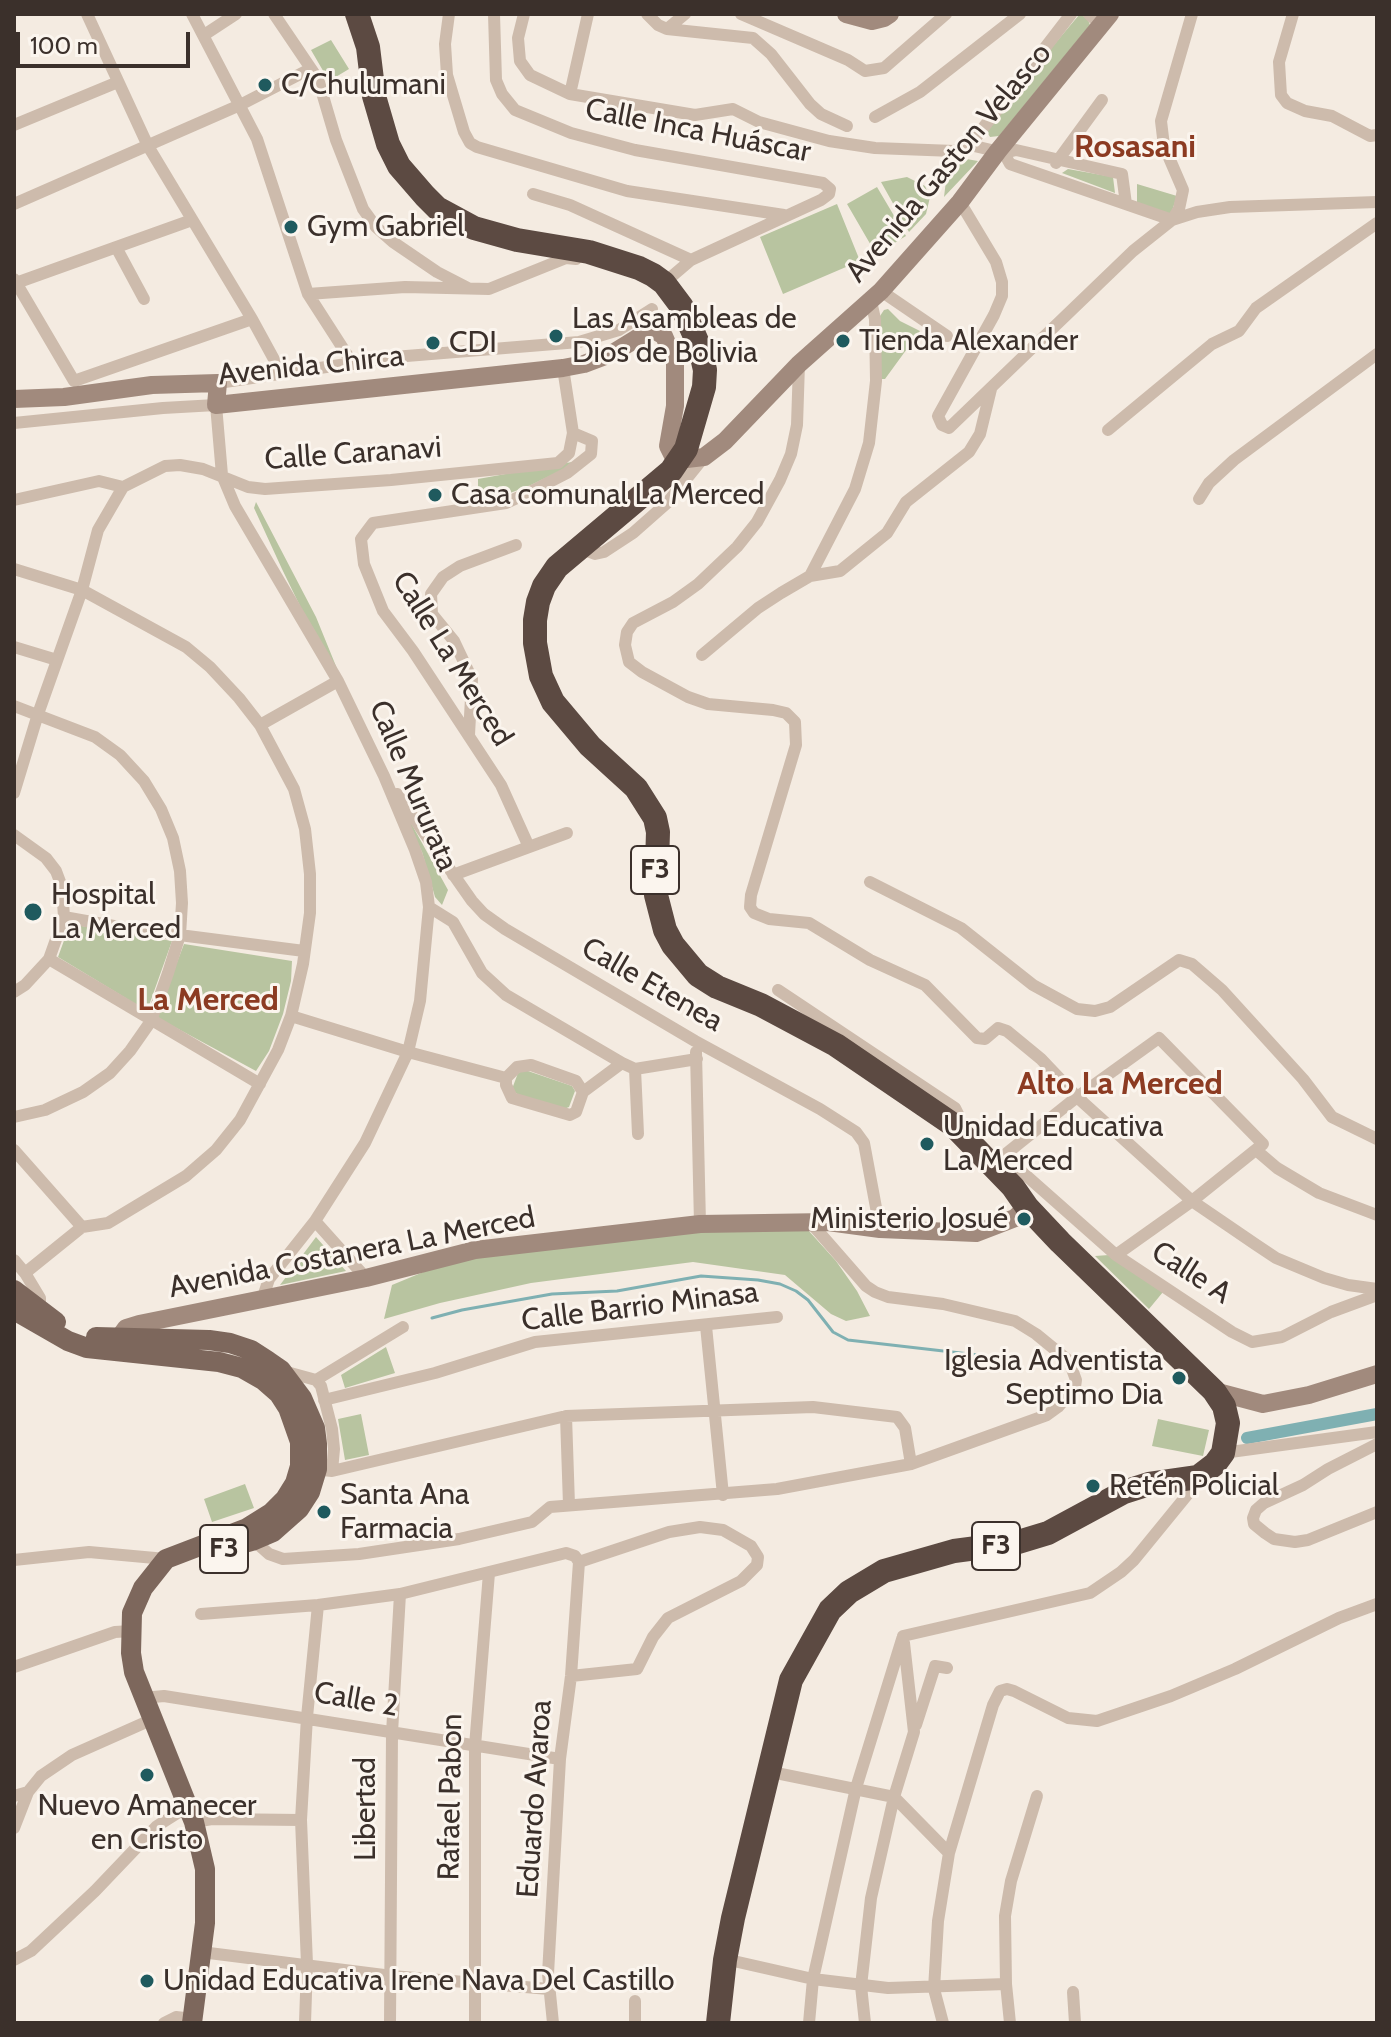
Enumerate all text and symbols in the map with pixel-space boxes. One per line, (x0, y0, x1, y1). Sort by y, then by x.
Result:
scale bar (20, 16, 194, 66)
text: 100 m (30, 31, 98, 60)
street label: Avenida Gaston Velasco (839, 36, 1059, 290)
place label: C/Chulumani (281, 67, 446, 103)
marker: C/Chulumani (256, 76, 274, 94)
street label: Calle Inca Huáscar (582, 92, 814, 170)
district label: Rosasani (1074, 129, 1196, 167)
place label: Gym Gabriel (307, 209, 464, 245)
marker: Gym Gabriel (282, 218, 300, 236)
place label: Las Asambleas de Dios de Bolivia (572, 301, 797, 372)
place label: Tienda Alexander (859, 323, 1078, 359)
place label: CDI (449, 325, 497, 361)
marker: Las Asambleas de Dios de Bolivia (547, 327, 565, 345)
marker: Tienda Alexander (834, 332, 852, 350)
marker: CDI (424, 334, 442, 352)
street label: Avenida Chirca (216, 338, 406, 394)
street label: Calle Caranavi (263, 430, 443, 478)
place label: Casa comunal La Merced (451, 477, 764, 513)
marker: Casa comunal La Merced (426, 486, 444, 504)
street label: Calle La Merced (384, 565, 520, 753)
street label: Calle Mururata (361, 695, 465, 877)
road number: F3 (631, 846, 679, 894)
place label: Hospital La Merced (51, 877, 181, 948)
marker: Hospital La Merced (22, 901, 44, 923)
street label: Calle Etenea (575, 930, 729, 1040)
district label: La Merced (137, 982, 279, 1020)
district label: Alto La Merced (1017, 1066, 1223, 1104)
place label: Unidad Educativa La Merced (943, 1109, 1163, 1180)
marker: Unidad Educativa La Merced (918, 1135, 936, 1153)
street label: Avenida Costanera La Merced (166, 1200, 538, 1306)
place label: Ministerio Josué (810, 1201, 1008, 1237)
marker: Ministerio Josué (1015, 1210, 1033, 1228)
street label: Calle A (1145, 1234, 1237, 1312)
street label: Calle Barrio Minasa (520, 1275, 760, 1339)
place label: Iglesia Adventista Septimo Dia (944, 1343, 1163, 1414)
marker: Iglesia Adventista Septimo Dia (1170, 1369, 1188, 1387)
place label: Retén Policial (1109, 1468, 1279, 1504)
place label: Santa Ana Farmacia (340, 1477, 469, 1548)
marker: Retén Policial (1084, 1477, 1102, 1495)
marker: Santa Ana Farmacia (315, 1503, 333, 1521)
road number: F3 (972, 1522, 1020, 1570)
road number: F3 (200, 1525, 248, 1573)
street label: Calle 2 (311, 1675, 401, 1725)
street label: Eduardo Avaroa (510, 1699, 560, 1899)
street label: Rafael Pabon (432, 1713, 470, 1881)
street label: Libertad (348, 1757, 384, 1861)
marker: Nuevo Amanecer en Cristo (138, 1766, 156, 1784)
place label: Nuevo Amanecer en Cristo (37, 1788, 257, 1858)
place label: Unidad Educativa Irene Nava Del Castillo (163, 1963, 674, 1999)
marker: Unidad Educativa Irene Nava Del Castillo (138, 1972, 156, 1990)

